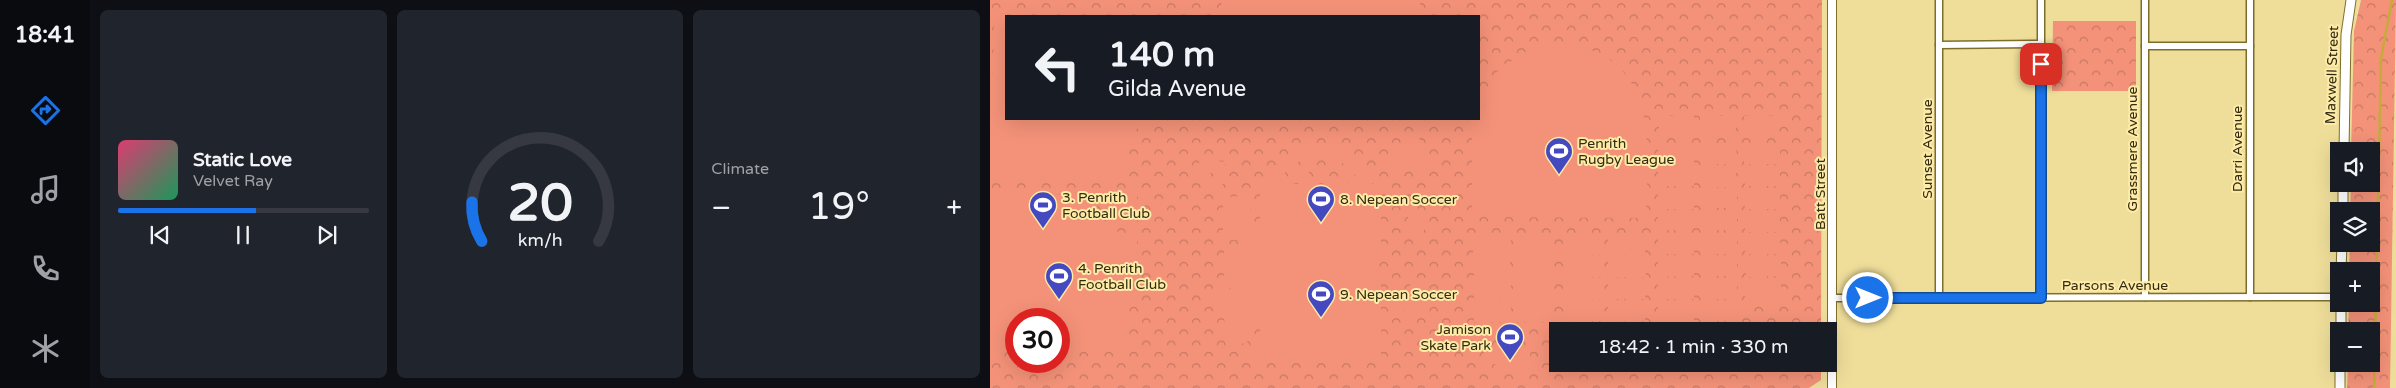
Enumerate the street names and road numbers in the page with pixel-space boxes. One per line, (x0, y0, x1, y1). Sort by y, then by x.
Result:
street label: Maxwell Street (2322, 25, 2342, 125)
street label: Grassmere Avenue (2124, 86, 2141, 211)
street label: Sunset Avenue (1919, 99, 1936, 199)
street label: Darri Avenue (2229, 106, 2246, 192)
street label: Batt Street (1812, 157, 1829, 230)
street label: Parsons Avenue (2062, 277, 2168, 294)

